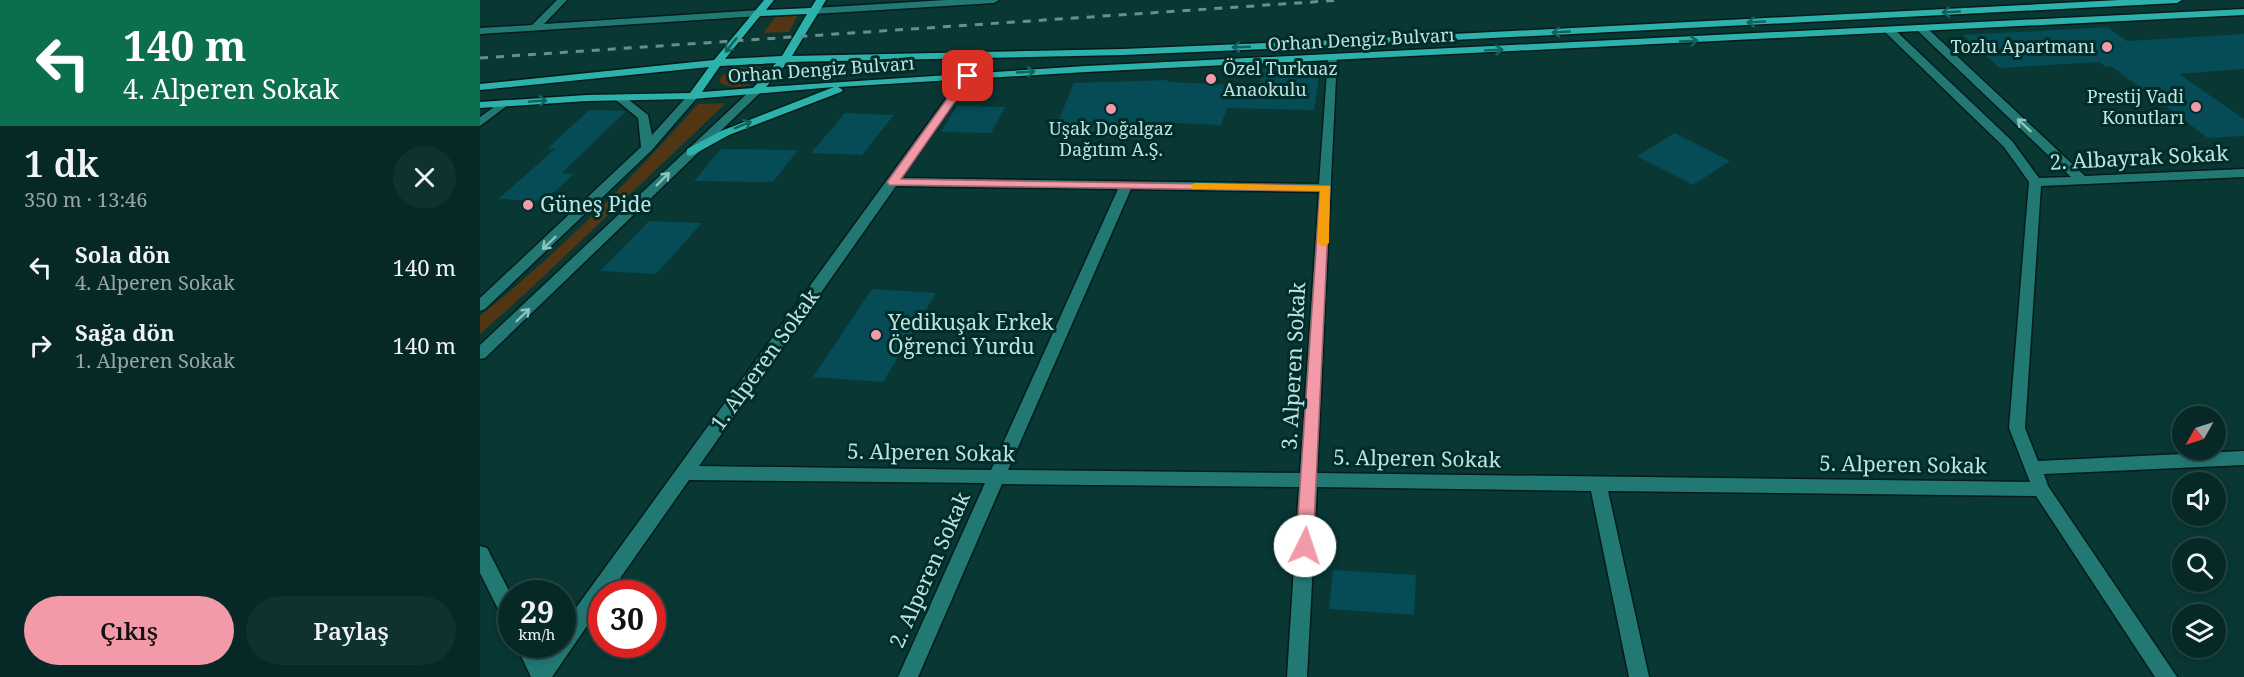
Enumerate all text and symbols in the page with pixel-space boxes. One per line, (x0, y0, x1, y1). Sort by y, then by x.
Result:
one-way arrow (1941, 6, 1961, 17)
text: 140 m (123, 16, 247, 73)
one-way arrow (1747, 16, 1767, 27)
street label: Orhan Dengiz Bulvarı (1267, 22, 1455, 56)
icon: left (24, 24, 102, 102)
one-way arrow (1552, 26, 1572, 37)
place label: Tozlu Apartmanı (1950, 34, 2095, 58)
one-way arrow (1678, 35, 1698, 46)
one-way arrow (725, 36, 738, 52)
marker: Tozlu Apartmanı (2100, 40, 2114, 54)
one-way arrow (1231, 41, 1251, 53)
one-way arrow (1483, 44, 1503, 55)
street label: Orhan Dengiz Bulvarı (727, 50, 915, 87)
pin (942, 50, 993, 101)
place label: Özel Turkuaz Anaokulu (1223, 56, 1338, 101)
icon: arrive (951, 59, 984, 92)
one-way arrow (1016, 67, 1036, 78)
text: 4. Alperen Sokak (123, 70, 339, 107)
marker: Özel Turkuaz Anaokulu (1204, 72, 1218, 86)
place label: Prestij Vadi Konutları (2087, 84, 2184, 129)
one-way arrow (528, 96, 548, 107)
marker: Prestij Vadi Konutları (2189, 100, 2203, 114)
marker: Uşak Doğalgaz Dağıtım A.Ş. (1104, 102, 1118, 116)
place label: Uşak Doğalgaz Dağıtım A.Ş. (1049, 116, 1173, 161)
one-way arrow (2017, 118, 2032, 133)
one-way arrow (734, 119, 752, 130)
street label: 2. Albayrak Sokak (2049, 138, 2230, 176)
text: 1 dk (24, 139, 99, 188)
button: close (393, 146, 456, 209)
one-way arrow (656, 172, 671, 186)
text: 350 m · 13:46 (24, 186, 147, 213)
place label: Güneş Pide (540, 190, 652, 218)
marker: Güneş Pide (521, 198, 535, 212)
one-way arrow (541, 235, 556, 250)
text: Sola dön (75, 239, 170, 269)
icon: left (24, 251, 57, 284)
text: 140 m (393, 252, 456, 282)
text: 4. Alperen Sokak (75, 269, 235, 296)
street label: 3. Alperen Sokak (1275, 281, 1311, 451)
street label: 1. Alperen Sokak (703, 283, 825, 436)
one-way arrow (515, 308, 530, 322)
place label: Yedikuşak Erkek Öğrenci Yurdu (887, 308, 1054, 360)
text: Sağa dön (75, 317, 175, 347)
marker: Yedikuşak Erkek Öğrenci Yurdu (869, 328, 883, 342)
icon: right (24, 329, 57, 362)
text: 140 m (393, 330, 456, 360)
text: 1. Alperen Sokak (75, 347, 235, 374)
north arrow (2172, 406, 2226, 460)
map controls (2172, 406, 2226, 658)
street label: 5. Alperen Sokak (847, 437, 1016, 467)
street label: 5. Alperen Sokak (1333, 443, 1502, 473)
street label: 5. Alperen Sokak (1819, 449, 1988, 479)
button: sound (2172, 472, 2226, 526)
street label: 2. Alperen Sokak (882, 487, 976, 652)
position arrow (1273, 514, 1337, 578)
button: search (2172, 538, 2226, 592)
speed limit sign: 30 (588, 580, 666, 658)
text: 29 (520, 591, 554, 632)
button: Çıkış (24, 596, 234, 665)
button: Paylaş (246, 596, 456, 665)
button: layers (2172, 604, 2226, 658)
text: km/h (519, 624, 555, 644)

